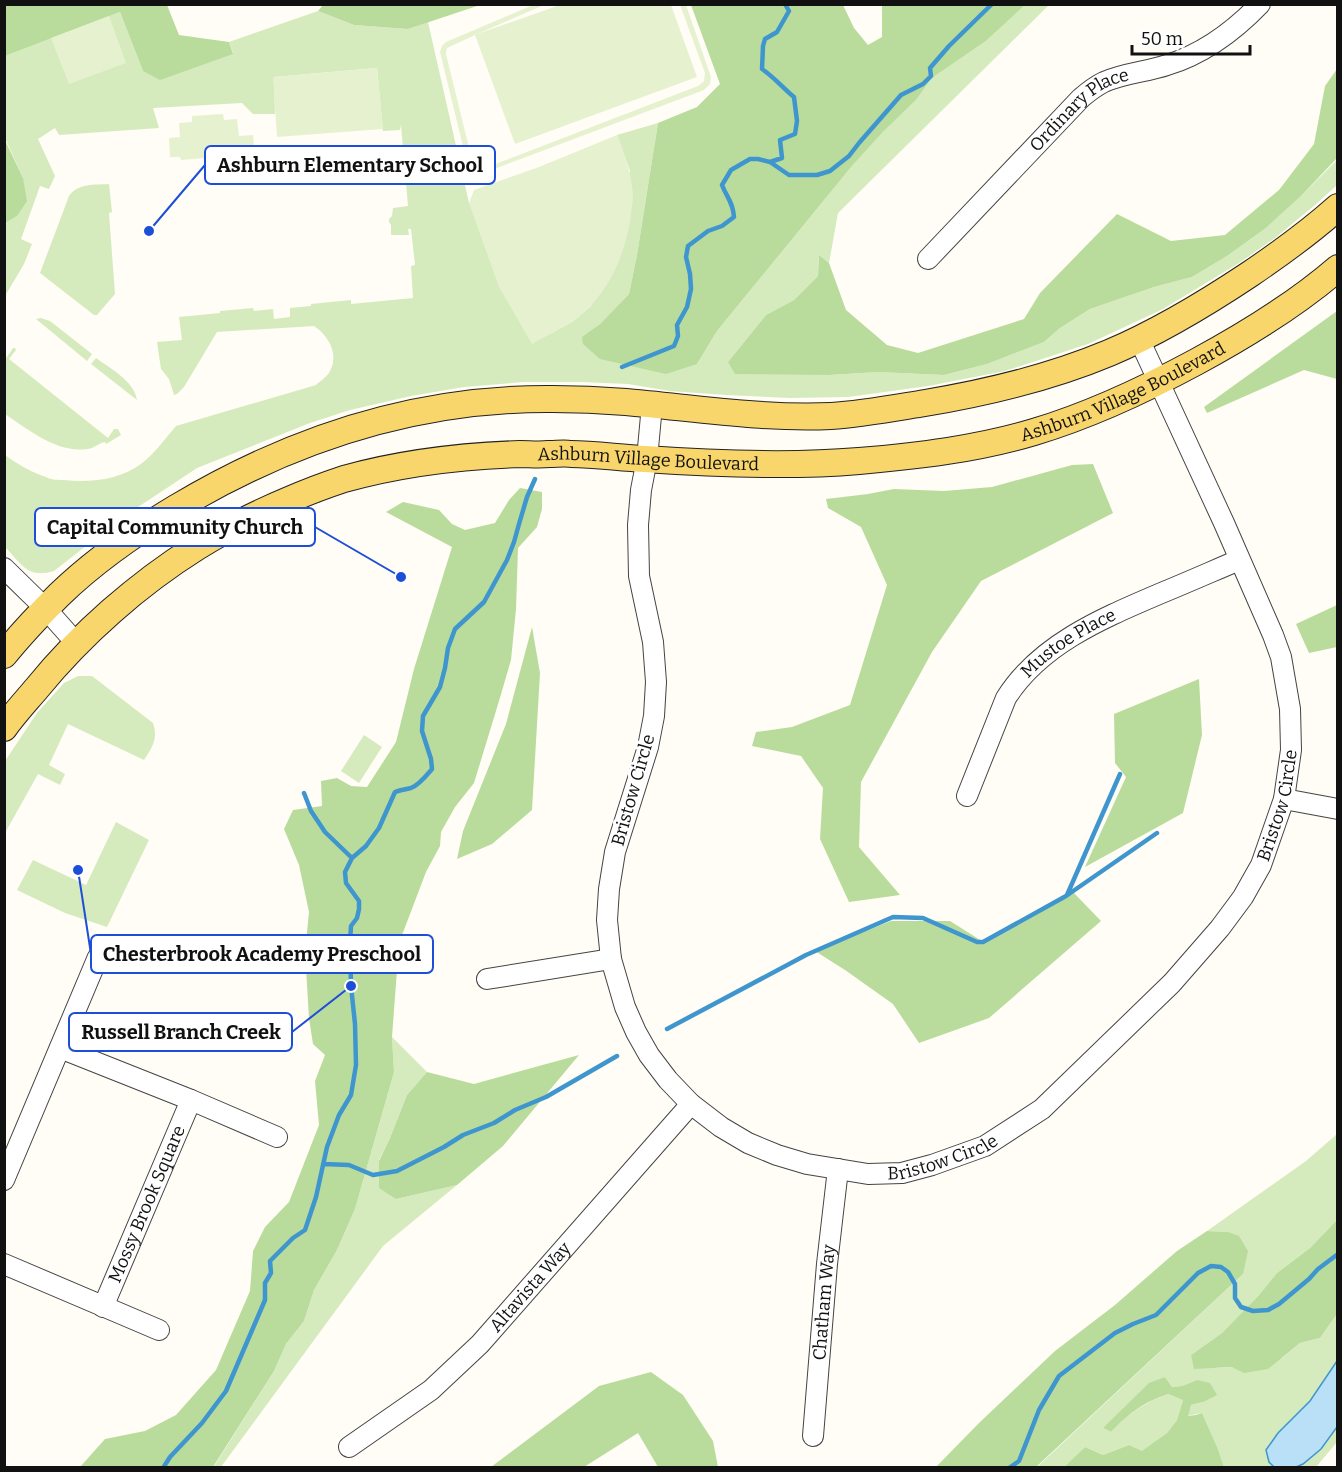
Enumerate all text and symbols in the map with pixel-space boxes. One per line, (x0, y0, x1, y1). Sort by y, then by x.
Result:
scale bar (1132, 18, 1250, 56)
text: 50 m (1141, 28, 1183, 50)
street label: Ordinary Place (1025, 64, 1131, 156)
callout: Ashburn Elementary School (205, 146, 495, 184)
text: Ashburn Elementary School (217, 153, 483, 177)
street label: Ashburn Village Boulevard (1018, 337, 1229, 446)
street label: Ashburn Village Boulevard (537, 443, 760, 475)
callout: Capital Community Church (35, 508, 315, 546)
text: Capital Community Church (47, 515, 304, 539)
street label: Mustoe Place (1016, 604, 1119, 682)
street label: Bristow Circle (607, 732, 659, 848)
street label: Bristow Circle (1252, 748, 1302, 864)
callout: Chesterbrook Academy Preschool (91, 935, 433, 973)
text: Chesterbrook Academy Preschool (103, 942, 421, 966)
callout: Russell Branch Creek (69, 1013, 292, 1051)
text: Russell Branch Creek (81, 1020, 281, 1044)
street label: Mossy Brook Square (104, 1122, 190, 1286)
street label: Bristow Circle (887, 1130, 1002, 1185)
street label: Altavista Way (485, 1237, 576, 1336)
street label: Chatham Way (808, 1243, 840, 1361)

